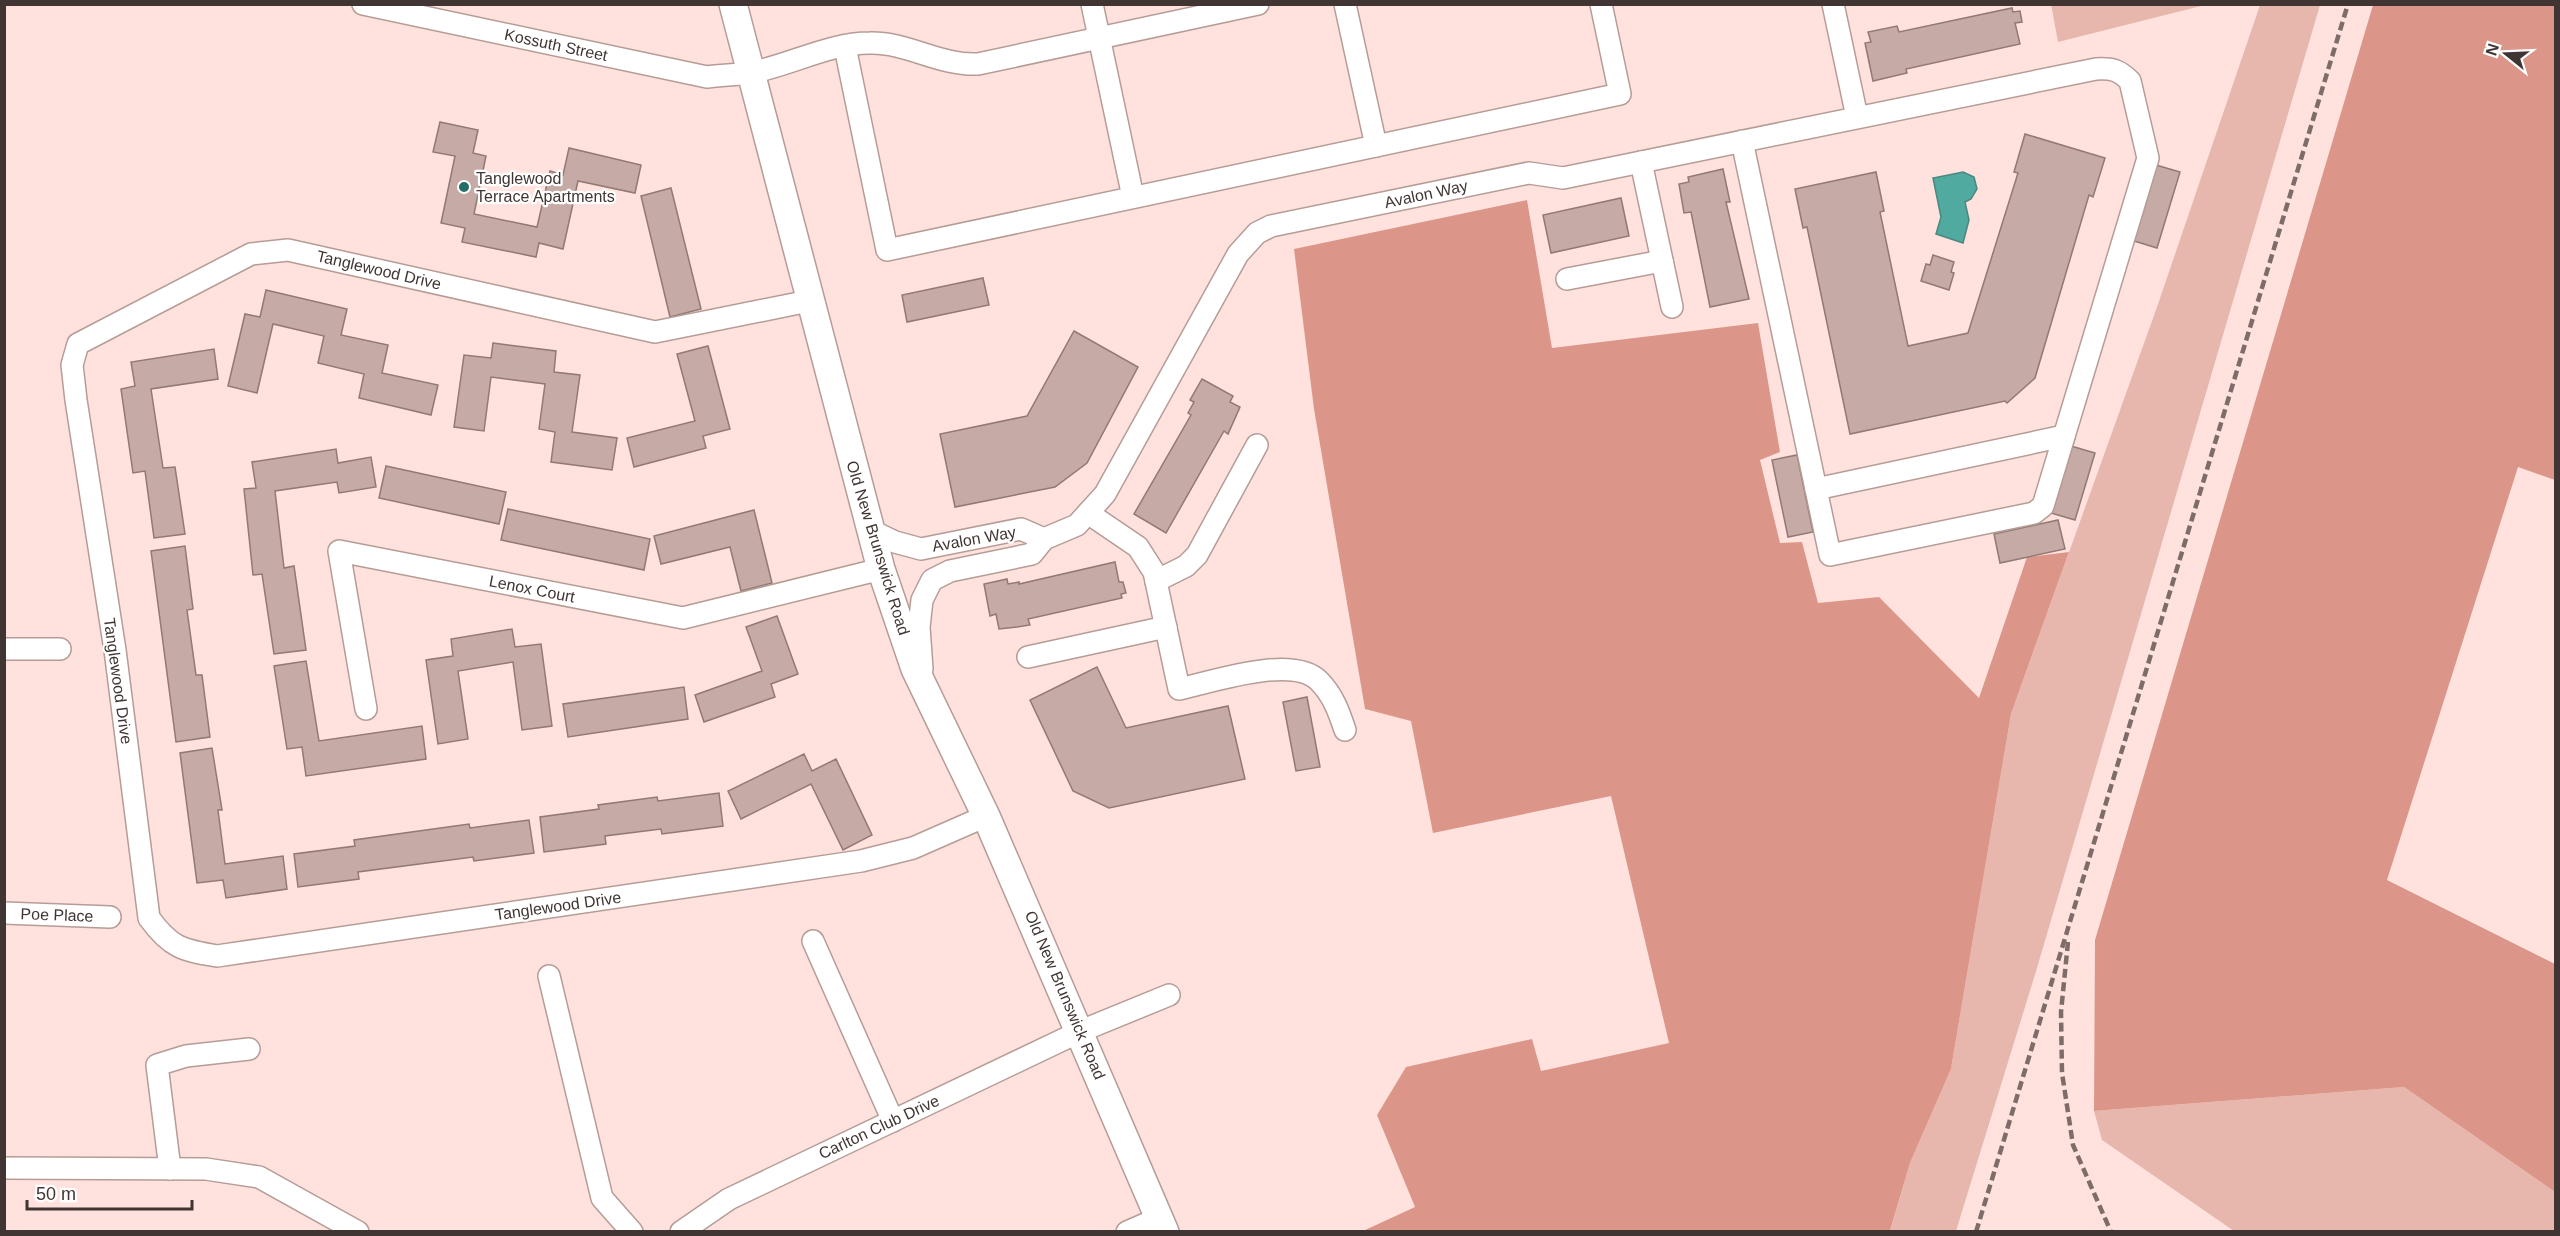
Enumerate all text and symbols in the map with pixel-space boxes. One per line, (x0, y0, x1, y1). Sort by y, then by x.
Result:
north arrow (2476, 24, 2536, 84)
street label: Kossuth Street (503, 26, 610, 64)
text: N (2482, 41, 2502, 58)
place label: Tanglewood Terrace Apartments (476, 170, 615, 205)
street label: Avalon Way (1383, 177, 1469, 211)
marker: Tanglewood Terrace Apartments (457, 180, 471, 194)
street label: Tanglewood Drive (315, 247, 443, 293)
street label: Old New Brunswick Road (843, 459, 913, 637)
street label: Avalon Way (931, 523, 1017, 555)
street label: Lenox Court (488, 572, 577, 606)
street label: Tanglewood Drive (101, 617, 135, 745)
street label: Tanglewood Drive (494, 889, 622, 923)
street label: Poe Place (20, 905, 94, 925)
street label: Old New Brunswick Road (1022, 908, 1108, 1082)
street label: Carlton Club Drive (816, 1092, 942, 1162)
scale bar (27, 1173, 192, 1211)
text: 50 m (36, 1184, 76, 1204)

